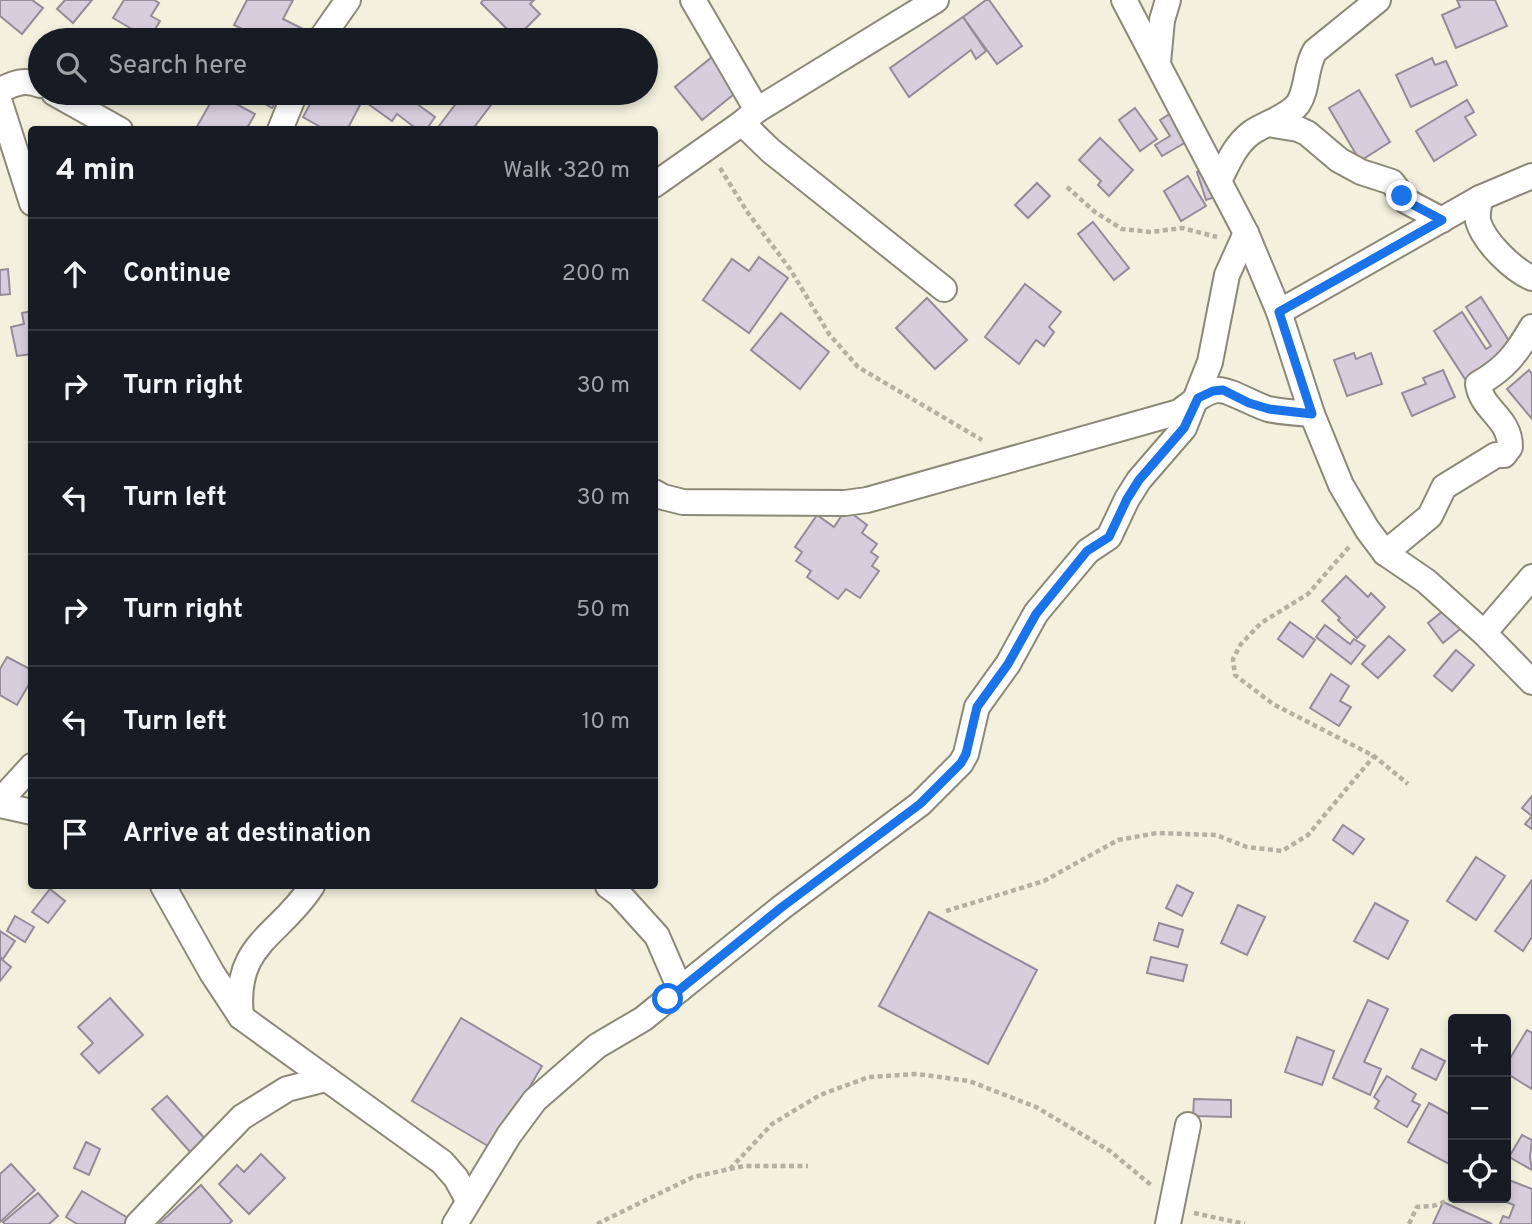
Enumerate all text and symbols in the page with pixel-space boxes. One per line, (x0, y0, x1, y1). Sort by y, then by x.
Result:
search box (28, 28, 658, 105)
icon: search (52, 48, 90, 86)
text: Search here (108, 50, 247, 83)
text: 4 min (56, 153, 135, 190)
text: Walk · 320 m (503, 157, 630, 186)
route end (1386, 180, 1417, 211)
icon: ahead (56, 255, 94, 293)
text: Continue (123, 258, 231, 291)
text: 200 m (562, 260, 630, 289)
icon: right (56, 367, 94, 405)
text: Turn right (123, 370, 243, 403)
text: 30 m (577, 372, 630, 401)
icon: left (56, 479, 94, 517)
text: Turn left (123, 482, 227, 515)
text: 30 m (577, 484, 630, 513)
icon: right (56, 591, 94, 629)
text: Turn right (123, 594, 243, 627)
text: 50 m (576, 596, 630, 625)
icon: left (56, 703, 94, 741)
text: Turn left (123, 706, 227, 739)
text: 10 m (582, 708, 630, 737)
icon: arrive (56, 815, 94, 853)
text: Arrive at destination (123, 818, 371, 851)
route start (652, 983, 683, 1014)
map controls (1448, 1014, 1511, 1203)
button: + (1448, 1014, 1511, 1077)
button: − (1448, 1077, 1511, 1140)
button: locate (1448, 1140, 1511, 1203)

